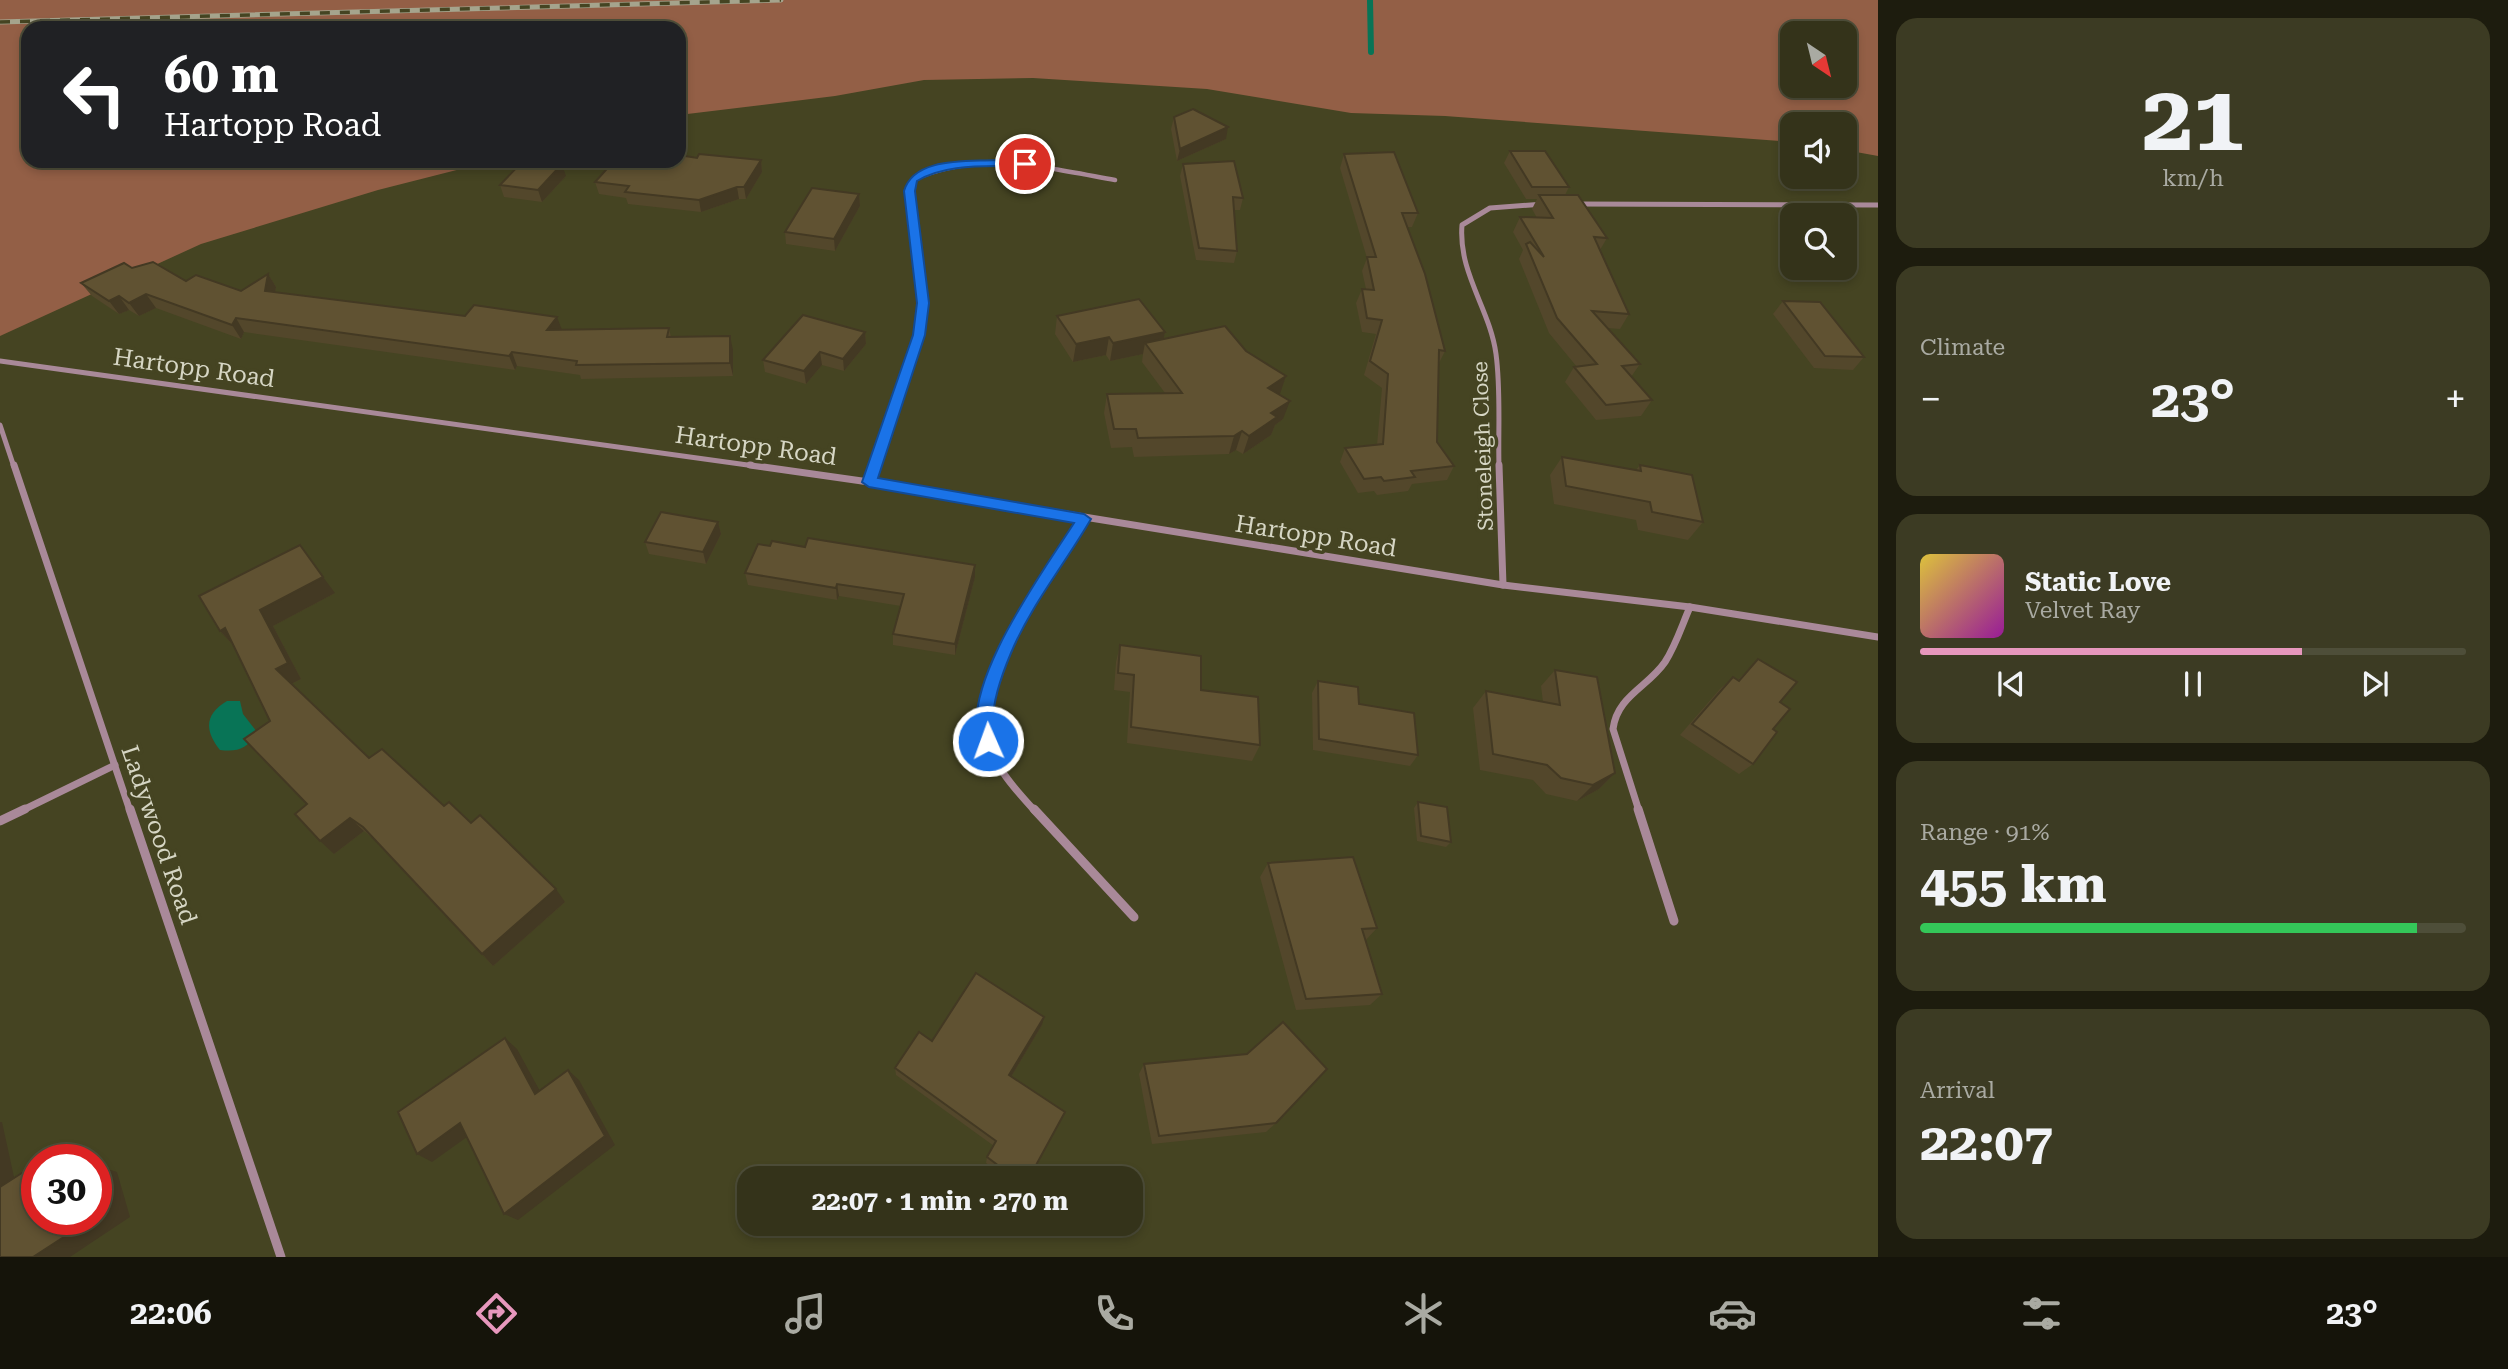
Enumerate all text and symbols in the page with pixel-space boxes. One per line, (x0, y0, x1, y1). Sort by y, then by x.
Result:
north arrow (1780, 21, 1857, 98)
map controls (1780, 21, 1857, 280)
text: 60 m (164, 47, 279, 104)
icon: left (49, 49, 140, 140)
text: 21 (2142, 66, 2244, 172)
text: Hartopp Road (164, 106, 381, 144)
button: sound (1780, 112, 1857, 189)
pin (995, 134, 1055, 194)
icon: arrive (1006, 145, 1044, 183)
text: km/h (2162, 165, 2224, 192)
button: search (1780, 203, 1857, 280)
text: Climate (1920, 334, 2005, 361)
street label: Hartopp Road (111, 343, 277, 393)
street label: Stoneleigh Close (1468, 361, 1498, 531)
text: 23° (2151, 369, 2235, 430)
text: − (1920, 377, 1941, 421)
text: + (2445, 377, 2466, 421)
street label: Hartopp Road (673, 421, 839, 471)
street label: Hartopp Road (1233, 509, 1399, 563)
text: Static Love (2025, 567, 2171, 597)
text: Velvet Ray (2025, 597, 2140, 624)
icon: previous (1992, 665, 2030, 703)
icon: pause (2174, 665, 2212, 703)
icon: next (2356, 665, 2394, 703)
position arrow (951, 704, 1025, 778)
street label: Ladywood Road (115, 742, 203, 928)
text: Range · 91% (1920, 819, 2049, 846)
text: 455 km (1920, 854, 2107, 915)
text: Arrival (1920, 1077, 1995, 1104)
text: 22:07 (1920, 1112, 2053, 1173)
speed limit sign: 30 (21, 1144, 112, 1235)
text: 22:07 · 1 min · 270 m (812, 1186, 1068, 1216)
icon: directions (472, 1289, 521, 1338)
icon: music (781, 1289, 830, 1338)
icon: phone (1090, 1289, 1139, 1338)
icon: climate (1399, 1289, 1448, 1338)
icon: car (1708, 1289, 1757, 1338)
icon: filters (2017, 1289, 2066, 1338)
text: 22:06 (130, 1294, 212, 1332)
text: 23° (2326, 1294, 2378, 1332)

